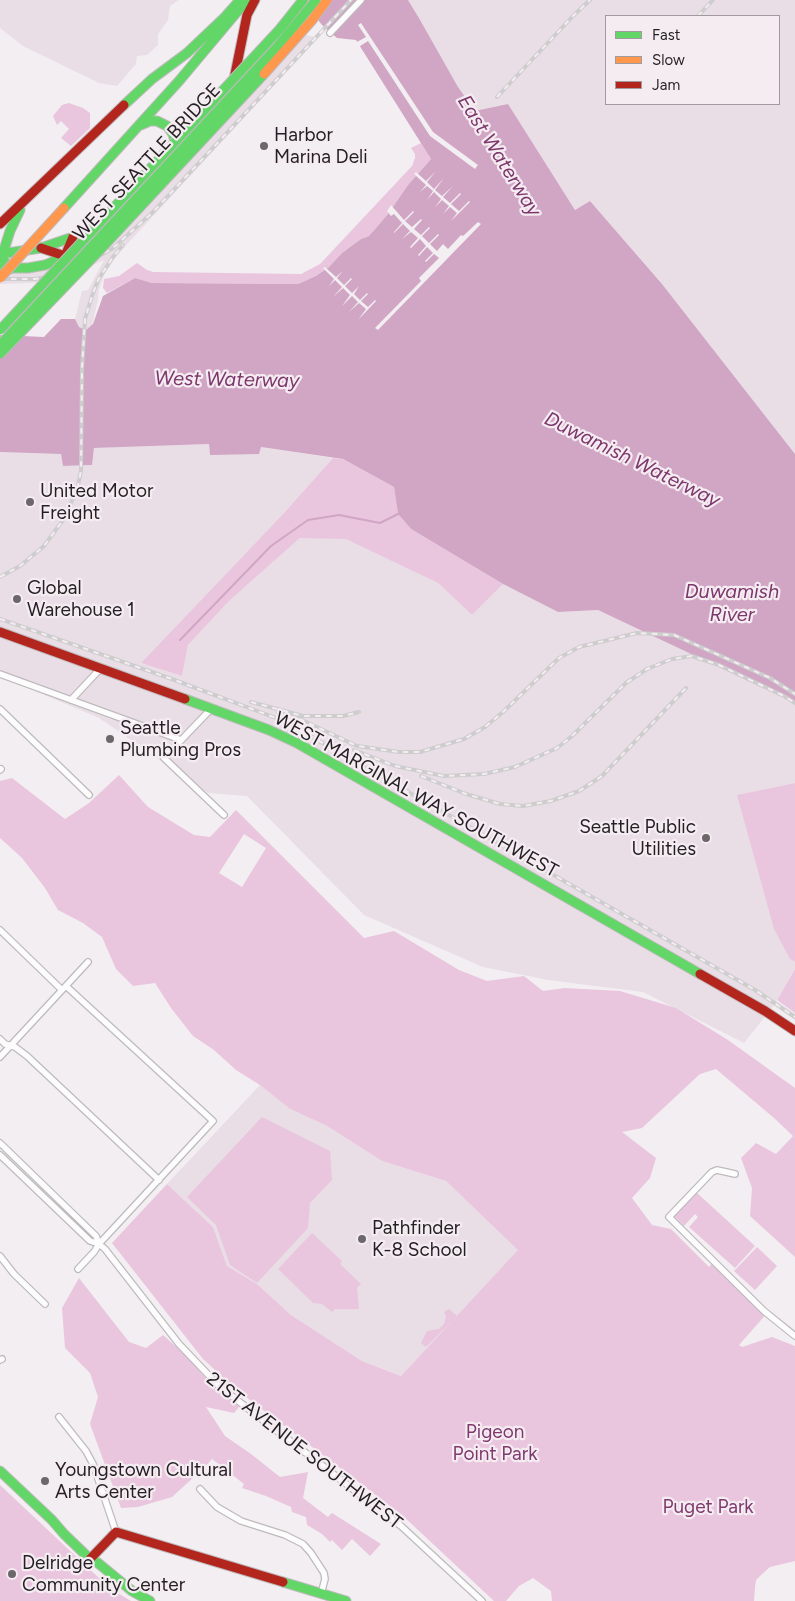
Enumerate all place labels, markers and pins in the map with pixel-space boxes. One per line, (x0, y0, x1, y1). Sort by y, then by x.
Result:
place label: Harbor Marina Deli (274, 124, 368, 168)
marker: Harbor Marina Deli (258, 140, 270, 152)
place label: United Motor Freight (40, 480, 153, 524)
marker: United Motor Freight (24, 496, 36, 508)
place label: Global Warehouse 1 (27, 577, 135, 621)
marker: Global Warehouse 1 (11, 593, 23, 605)
place label: Seattle Plumbing Pros (120, 717, 241, 761)
marker: Seattle Plumbing Pros (104, 733, 116, 745)
place label: Seattle Public Utilities (579, 816, 696, 860)
marker: Seattle Public Utilities (700, 832, 712, 844)
place label: Pathfinder K-8 School (372, 1217, 467, 1261)
marker: Pathfinder K-8 School (356, 1233, 368, 1245)
place label: Youngstown Cultural Arts Center (55, 1459, 232, 1503)
marker: Youngstown Cultural Arts Center (39, 1475, 51, 1487)
place label: Delridge Community Center (22, 1552, 185, 1596)
marker: Delridge Community Center (6, 1568, 18, 1580)

